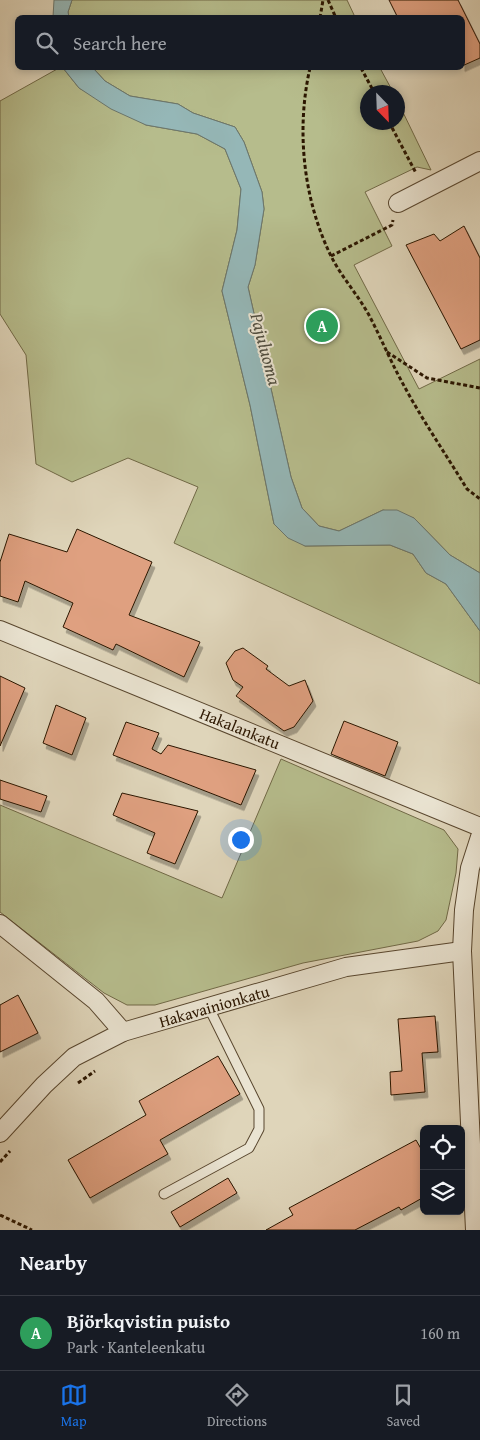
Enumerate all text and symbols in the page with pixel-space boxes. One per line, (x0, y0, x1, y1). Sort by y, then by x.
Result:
search box (15, 15, 465, 70)
icon: search (33, 29, 61, 57)
text: Search here (73, 29, 167, 57)
north arrow (360, 85, 405, 130)
pin: A (306, 307, 338, 345)
water label: Pajuluoma (243, 309, 289, 389)
street label: Hakalankatu (196, 701, 284, 755)
your location (228, 827, 254, 853)
street label: Hakavainionkatu (156, 979, 272, 1033)
map controls (420, 1125, 465, 1215)
button: locate (420, 1125, 465, 1170)
button: layers (420, 1170, 465, 1215)
text: Nearby (20, 1247, 87, 1278)
text: Björkqvistin puisto (67, 1307, 230, 1335)
text: A (31, 1321, 41, 1345)
text: 160 m (420, 1321, 460, 1345)
text: Park · Kanteleenkatu (67, 1335, 205, 1359)
tab: Map (60, 1381, 88, 1431)
tab: Directions (207, 1381, 267, 1431)
tab: Saved (386, 1381, 420, 1431)

